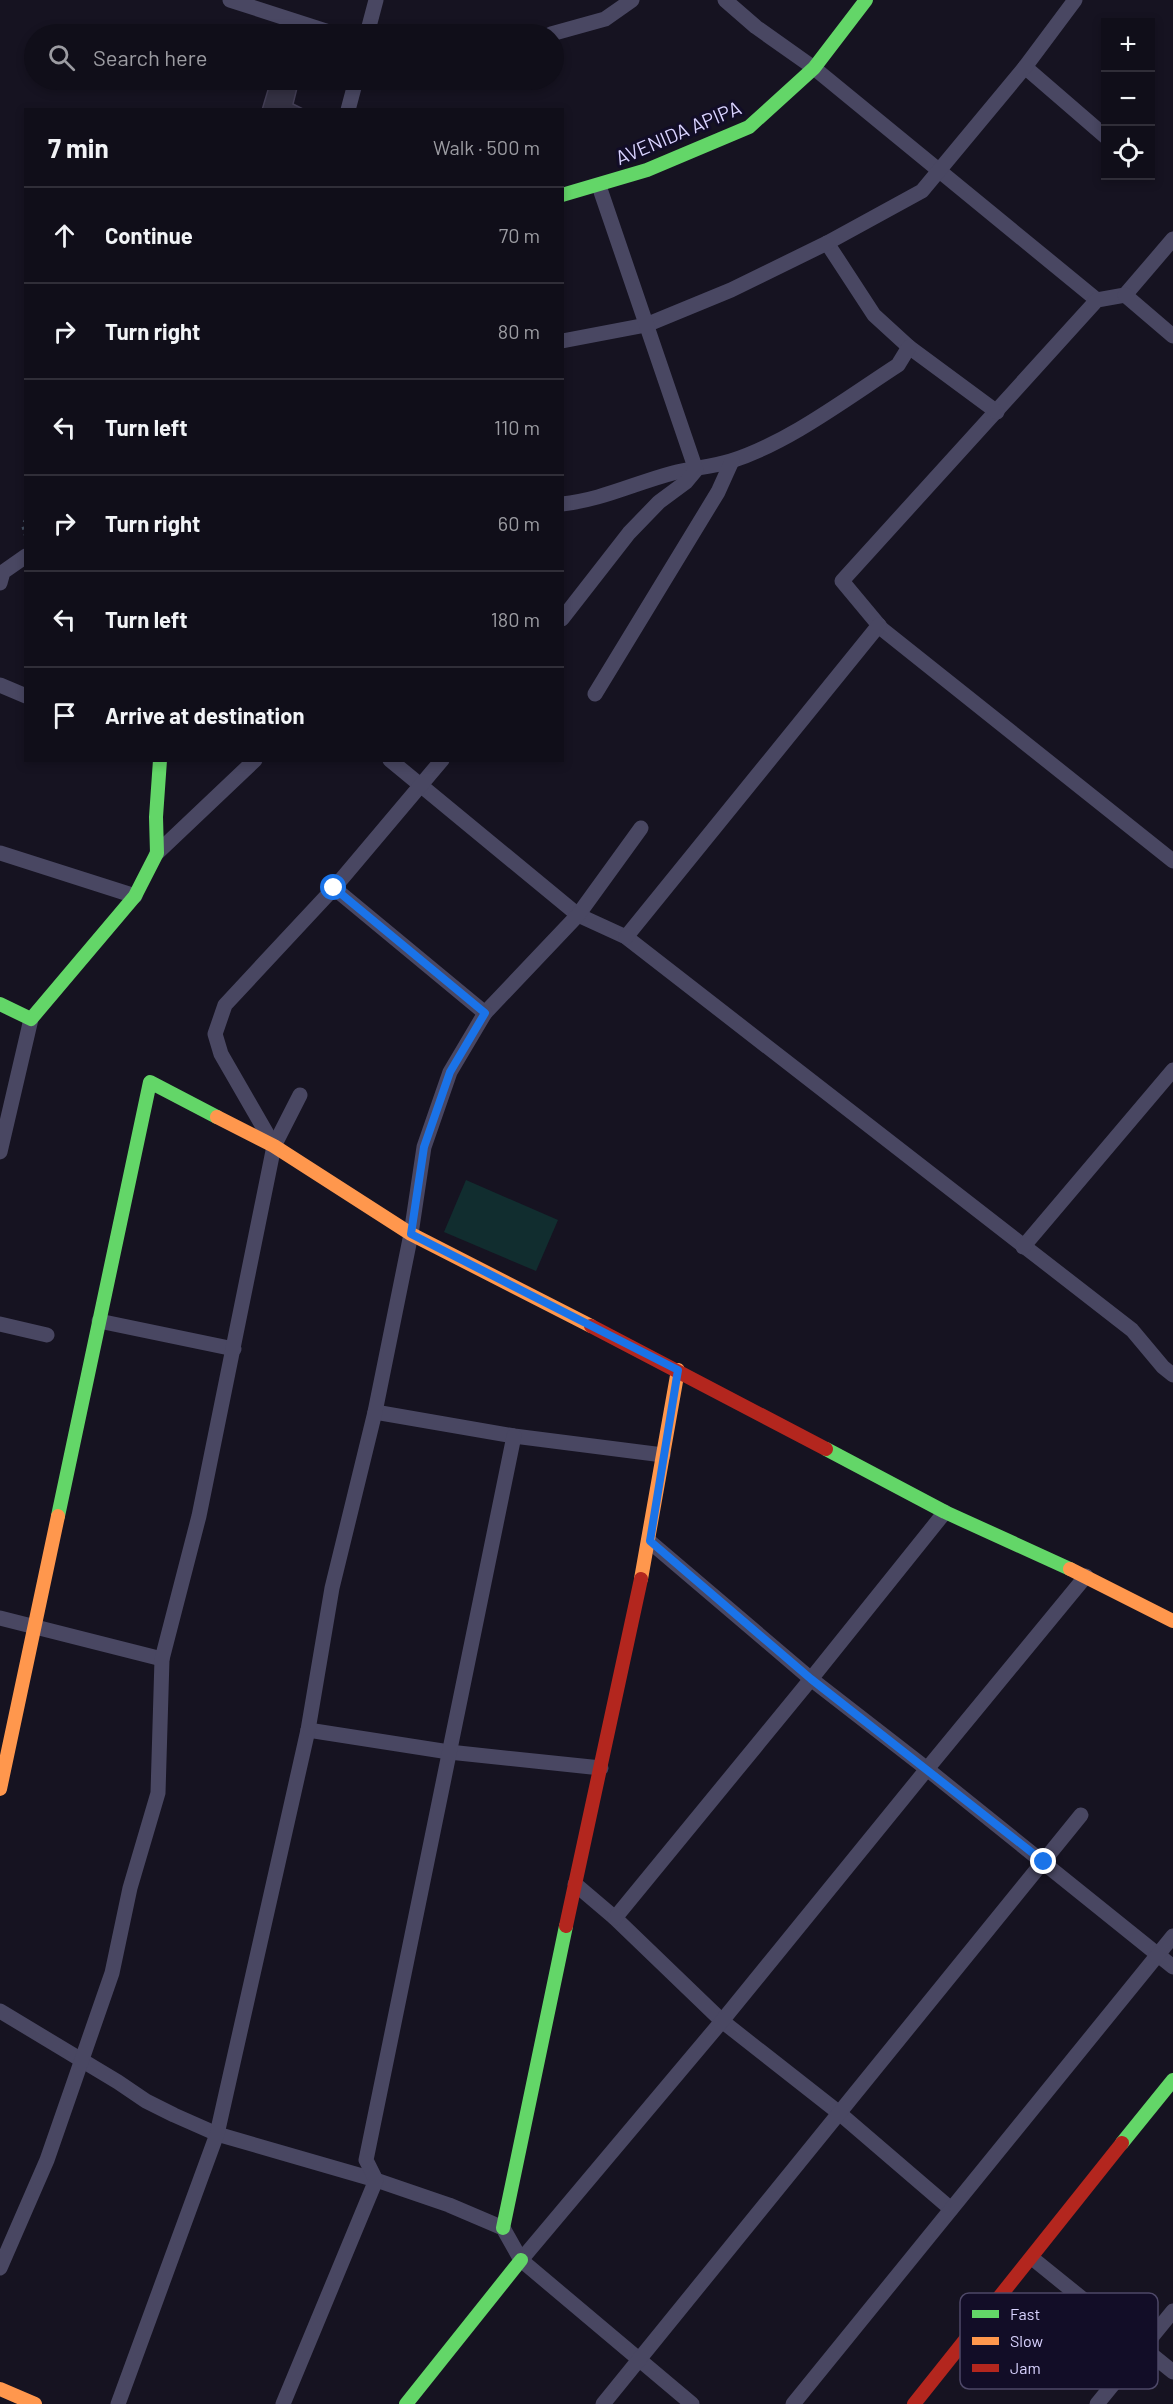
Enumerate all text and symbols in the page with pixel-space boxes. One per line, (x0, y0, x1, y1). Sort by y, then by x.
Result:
map controls (1101, 18, 1155, 180)
button: + (1101, 18, 1155, 72)
search box (24, 24, 564, 90)
icon: search (45, 41, 78, 74)
text: Search here (93, 44, 207, 70)
button: − (1101, 72, 1155, 126)
street label: AVENIDA APIPA (612, 95, 744, 169)
button: locate (1101, 126, 1155, 180)
text: 7 min (48, 132, 109, 163)
text: Walk · 500 m (433, 135, 540, 159)
icon: ahead (48, 219, 81, 252)
text: Continue (105, 222, 193, 248)
text: 70 m (499, 223, 540, 247)
icon: right (48, 315, 81, 348)
text: Turn right (105, 318, 200, 344)
text: 80 m (498, 319, 540, 343)
icon: left (48, 411, 81, 444)
text: Turn left (105, 414, 188, 440)
text: 110 m (494, 415, 540, 439)
icon: right (48, 507, 81, 540)
text: Turn right (105, 510, 200, 536)
text: 60 m (498, 511, 540, 535)
icon: left (48, 603, 81, 636)
text: Turn left (105, 606, 188, 632)
text: 180 m (491, 607, 540, 631)
icon: arrive (48, 699, 81, 732)
text: Arrive at destination (105, 702, 304, 728)
route start (320, 874, 346, 900)
route end (1030, 1848, 1056, 1874)
legend (960, 2293, 1158, 2389)
text: Fast (1010, 2304, 1040, 2323)
text: Slow (1010, 2331, 1043, 2350)
text: Jam (1010, 2358, 1041, 2377)

